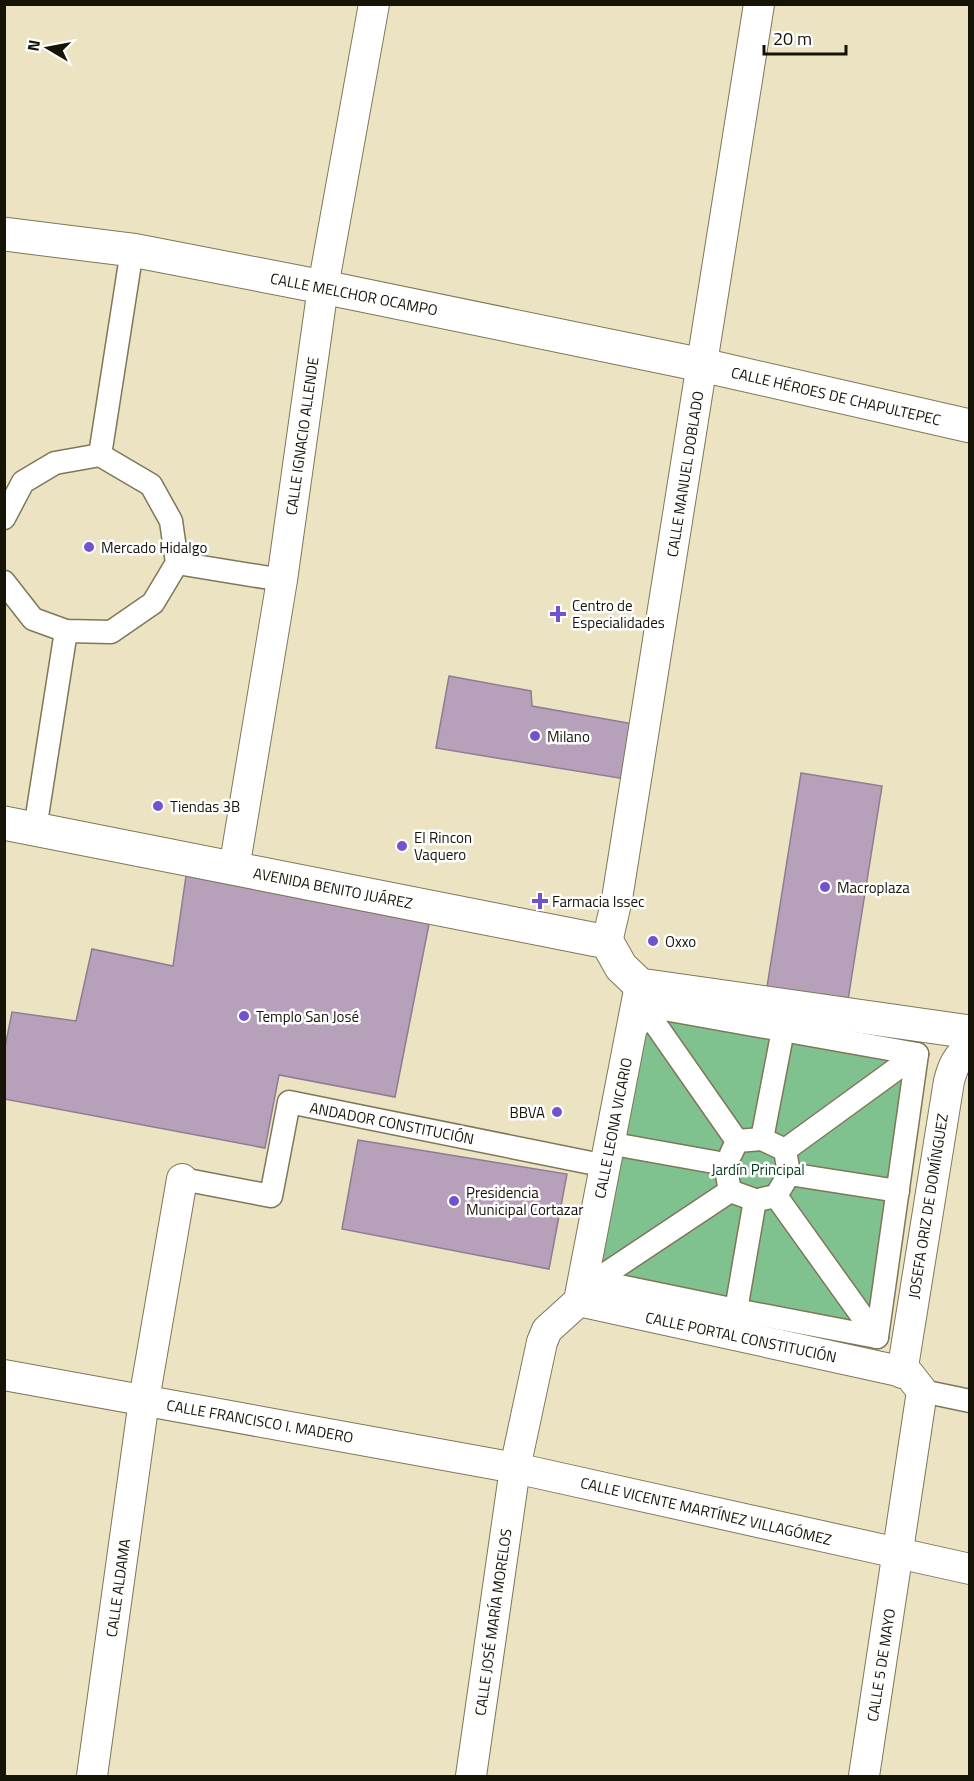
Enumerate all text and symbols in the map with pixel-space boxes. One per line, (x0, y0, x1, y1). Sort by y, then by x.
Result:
north arrow (18, 18, 78, 78)
scale bar (764, 18, 846, 56)
text: 20 m (773, 25, 812, 52)
text: N (20, 38, 46, 53)
street label: CALLE MELCHOR OCAMPO (268, 266, 440, 322)
street label: CALLE IGNACIO ALLENDE (280, 355, 324, 517)
street label: CALLE HÉROES DE CHAPULTEPEC (729, 361, 943, 431)
street label: CALLE MANUEL DOBLADO (661, 389, 709, 559)
place label: Mercado Hidalgo (101, 536, 207, 559)
marker: Mercado Hidalgo (82, 540, 96, 554)
place label: Centro de Especialidades (572, 594, 665, 634)
marker: Centro de Especialidades (549, 605, 567, 623)
place label: Milano (547, 725, 590, 748)
marker: Milano (528, 729, 542, 743)
place label: Tiendas 3B (170, 795, 240, 818)
marker: Tiendas 3B (151, 799, 165, 813)
place label: El Rincon Vaquero (414, 826, 472, 866)
marker: El Rincon Vaquero (395, 839, 409, 853)
street label: AVENIDA BENITO JUÁREZ (251, 861, 415, 915)
place label: Macroplaza (837, 876, 910, 899)
marker: Macroplaza (818, 880, 832, 894)
place label: Farmacia Issec (552, 890, 645, 913)
marker: Farmacia Issec (533, 894, 547, 908)
place label: Oxxo (665, 930, 696, 953)
marker: Oxxo (646, 934, 660, 948)
place label: Templo San José (256, 1005, 359, 1028)
marker: Templo San José (237, 1009, 251, 1023)
street label: CALLE LEONA VICARIO (588, 1055, 638, 1200)
street label: ANDADOR CONSTITUCIÓN (308, 1096, 476, 1150)
place label: BBVA (509, 1101, 545, 1124)
marker: BBVA (550, 1105, 564, 1119)
street label: JOSEFA ORIZ DE DOMÍNGUEZ (902, 1112, 954, 1300)
park label: Jardín Principal (711, 1158, 805, 1181)
place label: Presidencia Municipal Cortazar (466, 1181, 583, 1221)
marker: Presidencia Municipal Cortazar (447, 1194, 461, 1208)
street label: CALLE PORTAL CONSTITUCIÓN (643, 1306, 839, 1368)
street label: CALLE FRANCISCO I. MADERO (165, 1393, 355, 1449)
street label: CALLE VICENTE MARTÍNEZ VILLAGÓMEZ (578, 1471, 834, 1551)
street label: CALLE JOSÉ MARÍA MORELOS (468, 1527, 518, 1717)
street label: CALLE ALDAMA (100, 1537, 136, 1639)
street label: CALLE 5 DE MAYO (861, 1607, 901, 1723)

